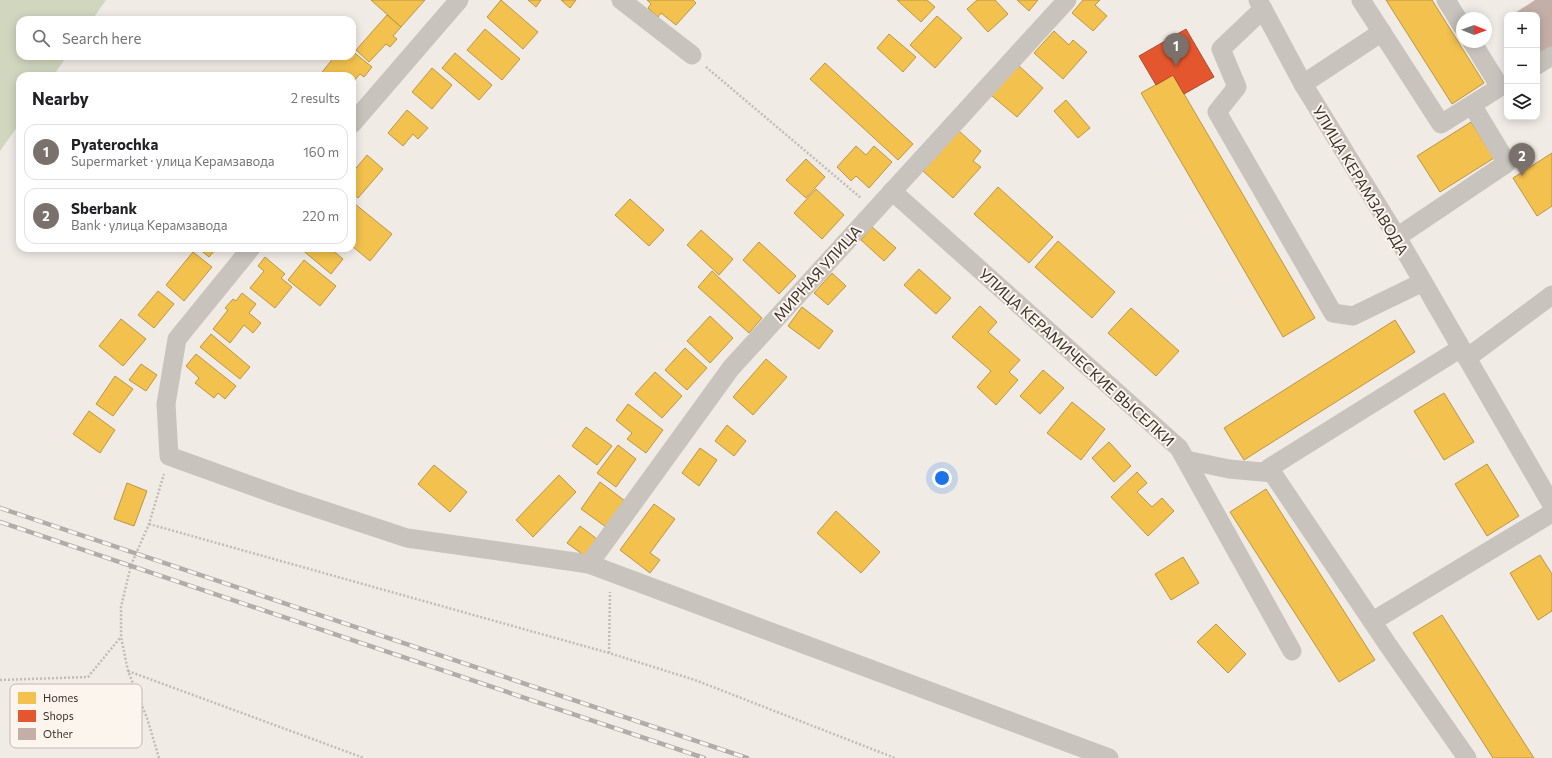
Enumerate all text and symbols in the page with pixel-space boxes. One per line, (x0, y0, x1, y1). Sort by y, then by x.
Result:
north arrow (1456, 12, 1492, 48)
map controls (1504, 12, 1540, 120)
button: + (1504, 12, 1540, 48)
search box (16, 16, 356, 60)
icon: search (30, 27, 52, 49)
text: Search here (62, 29, 141, 47)
pin: 1 (1163, 33, 1189, 66)
button: − (1504, 48, 1540, 84)
button: layers (1504, 84, 1540, 120)
text: Nearby (32, 88, 89, 109)
text: 2 results (291, 90, 340, 106)
street label: УЛИЦА КЕРАМЗАВОДА (1309, 102, 1413, 258)
text: Pyaterochka (71, 135, 158, 153)
pin: 2 (1509, 143, 1535, 176)
text: 1 (43, 144, 49, 160)
text: 160 m (303, 144, 339, 160)
text: Supermarket · улица Керамзавода (71, 153, 275, 169)
text: Sberbank (71, 199, 137, 217)
text: 2 (42, 208, 50, 224)
text: 220 m (302, 208, 339, 224)
text: Bank · улица Керамзавода (71, 217, 227, 233)
street label: МИРНАЯ УЛИЦА (769, 221, 865, 325)
street label: УЛИЦА КЕРАМИЧЕСКИЕ ВЫСЕЛКИ (975, 264, 1179, 450)
your location (932, 468, 952, 488)
legend (10, 684, 142, 748)
text: Homes (43, 691, 78, 704)
text: Shops (43, 709, 74, 722)
text: Other (43, 727, 74, 740)

